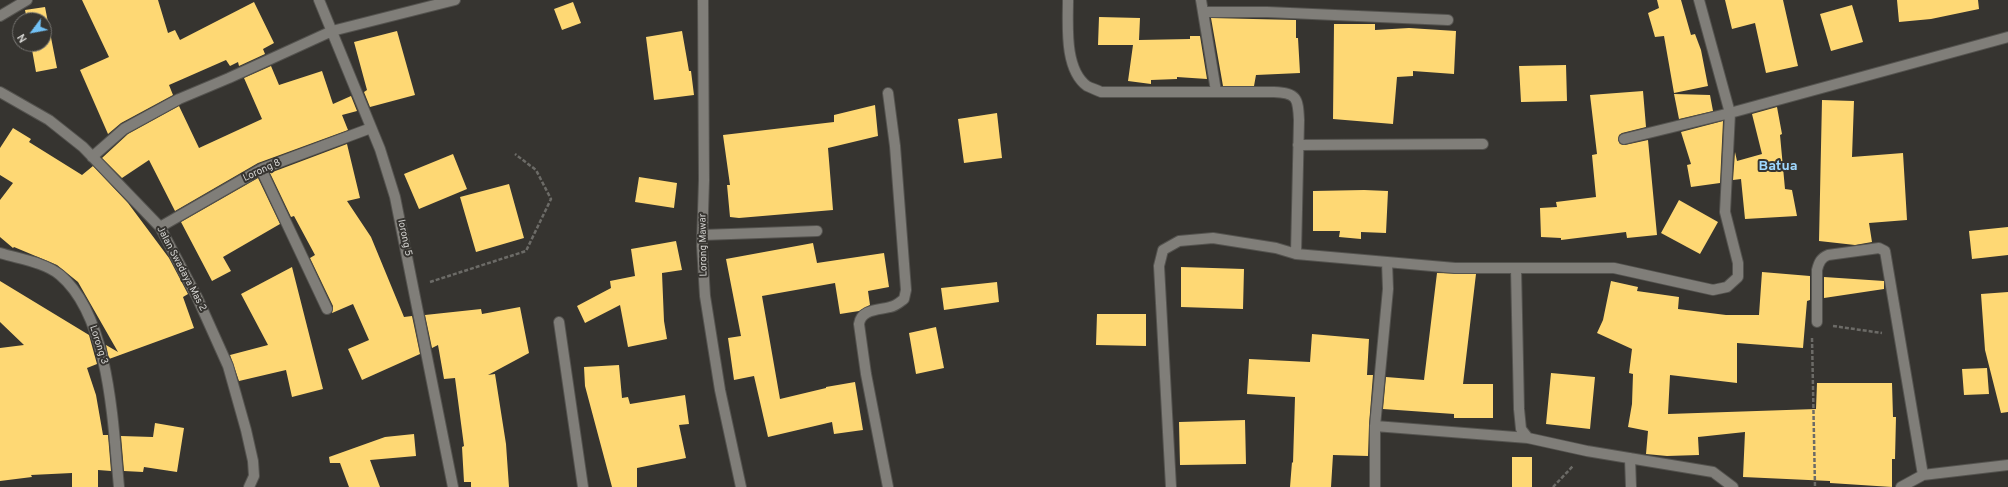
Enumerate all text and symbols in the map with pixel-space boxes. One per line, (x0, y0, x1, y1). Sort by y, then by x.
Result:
north arrow (12, 12, 52, 52)
text: N (15, 31, 31, 45)
street label: Lorong 8 (241, 157, 283, 185)
district label: Batua (1758, 159, 1798, 175)
street label: Lorong Mawar (697, 213, 711, 277)
street label: lorong 5 (394, 219, 414, 257)
street label: Jalan Swadaya Mas 2 (154, 224, 208, 314)
street label: Lorong 3 (86, 324, 110, 366)

